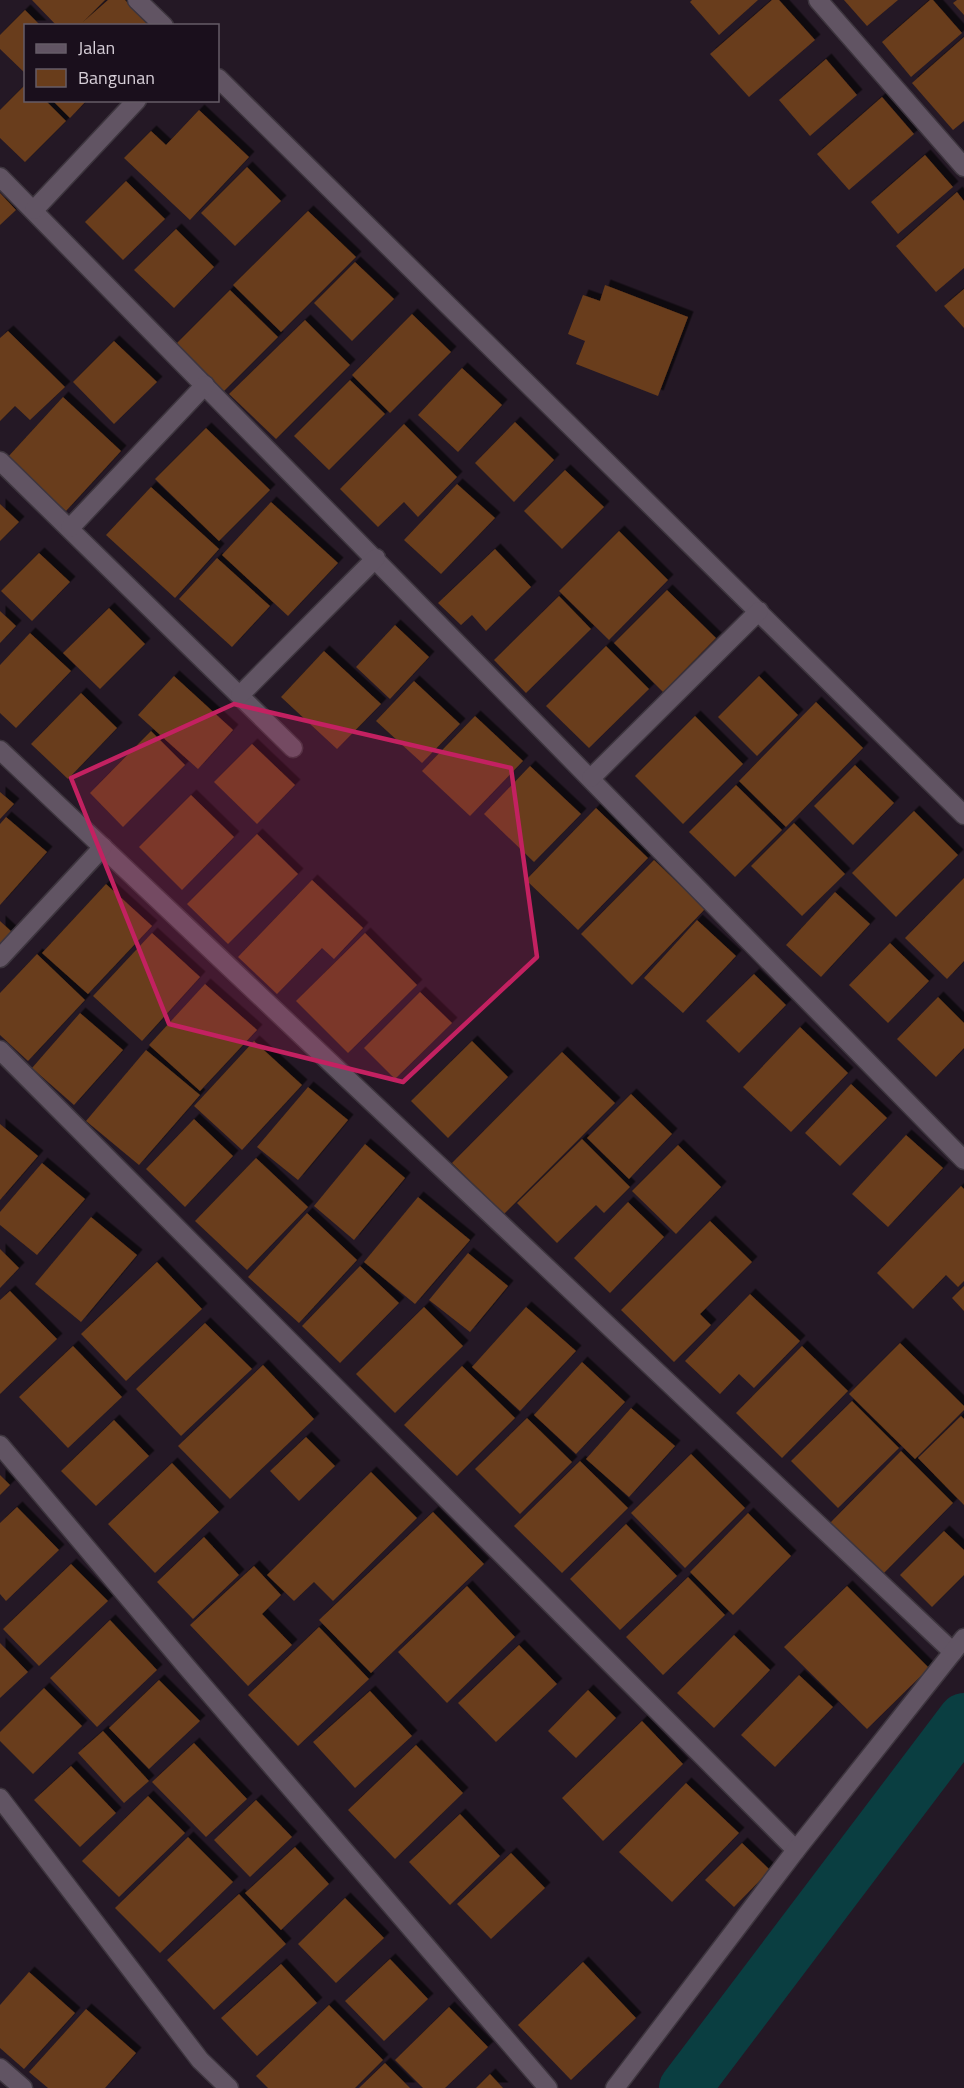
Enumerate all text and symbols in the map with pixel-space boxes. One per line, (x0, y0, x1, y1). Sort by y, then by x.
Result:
legend (24, 24, 219, 102)
text: Jalan (78, 34, 115, 61)
text: Bangunan (78, 64, 155, 91)

